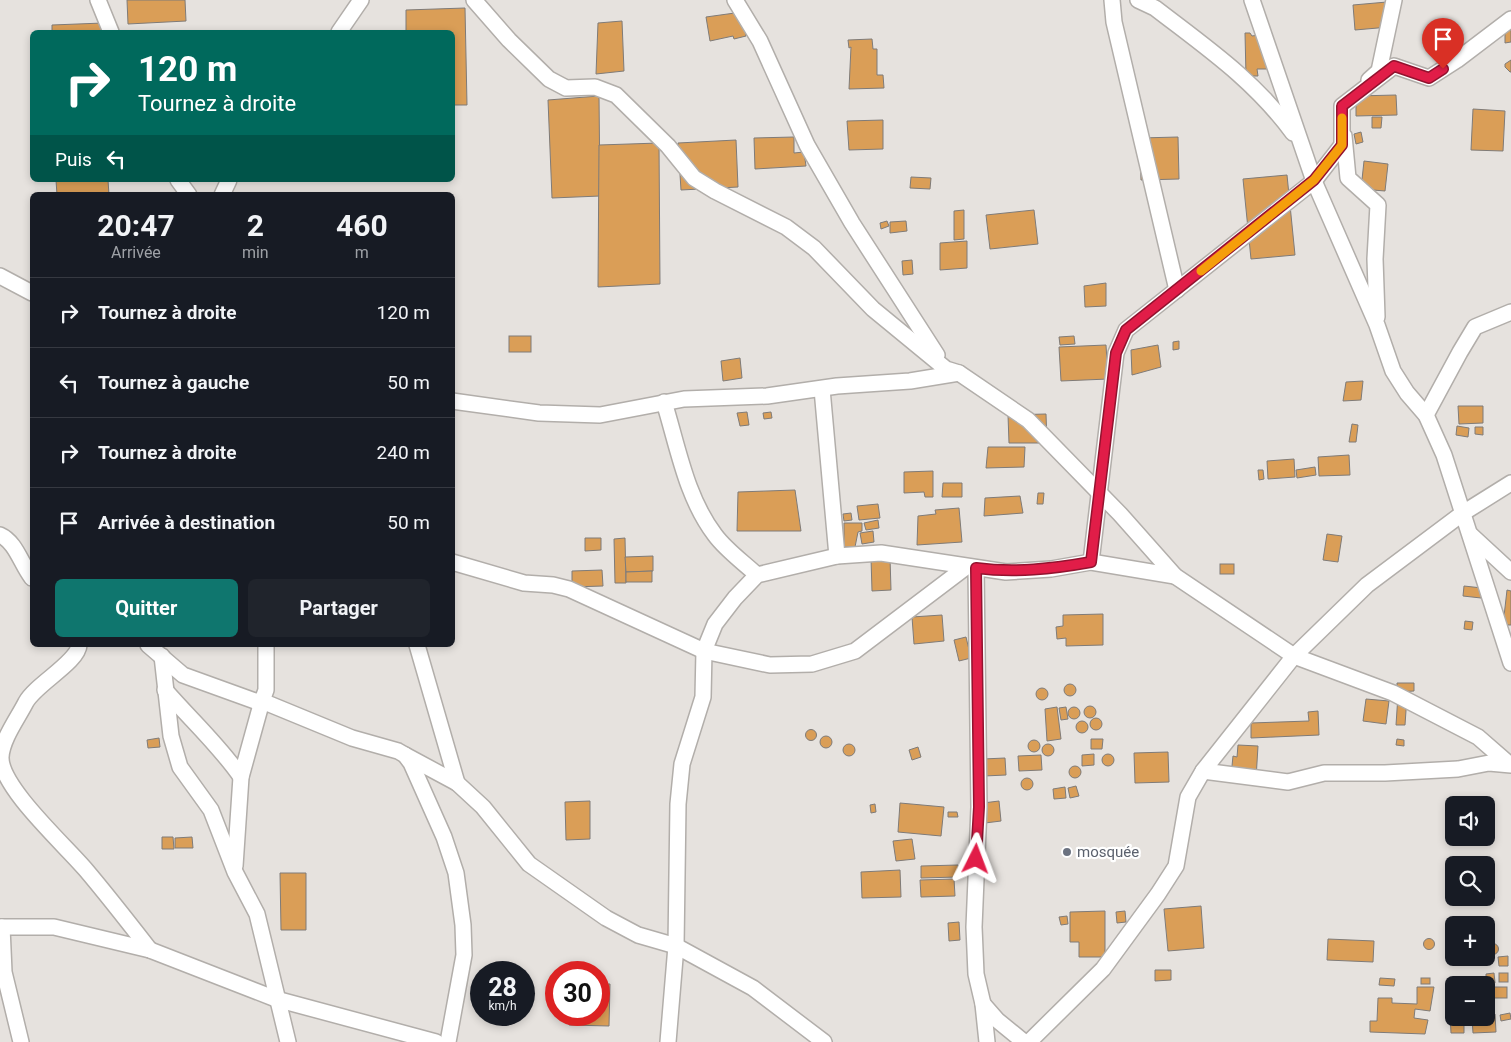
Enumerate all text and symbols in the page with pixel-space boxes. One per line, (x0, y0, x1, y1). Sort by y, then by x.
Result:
pin (1422, 18, 1464, 69)
icon: arrive (1429, 25, 1457, 53)
text: 120 m (138, 49, 237, 90)
icon: right (55, 50, 120, 115)
text: Tournez à droite (138, 91, 296, 116)
icon: left (102, 145, 130, 173)
text: Puis (55, 148, 92, 171)
text: 20:47 (97, 208, 175, 243)
text: 2 (247, 208, 264, 243)
text: 460 (336, 208, 388, 243)
text: Arrivée (111, 243, 161, 262)
text: min (242, 243, 269, 262)
text: m (355, 243, 369, 262)
icon: right (55, 299, 83, 327)
text: Tournez à droite (98, 301, 237, 324)
text: 120 m (377, 301, 430, 324)
icon: left (55, 369, 83, 397)
text: Tournez à gauche (98, 371, 249, 394)
text: 50 m (387, 371, 430, 394)
icon: right (55, 439, 83, 467)
text: Tournez à droite (98, 441, 237, 464)
text: 240 m (377, 441, 430, 464)
icon: arrive (55, 509, 83, 537)
text: Arrivée à destination (98, 511, 275, 534)
text: 50 m (387, 511, 430, 534)
button: Quitter (55, 579, 238, 637)
button: Partager (248, 579, 430, 637)
map controls (1445, 796, 1495, 1026)
button: sound (1445, 796, 1495, 846)
position arrow (949, 832, 1001, 884)
place label: mosquée (1077, 843, 1139, 861)
marker: mosquée (1061, 846, 1073, 858)
button: search (1445, 856, 1495, 906)
button: + (1445, 916, 1495, 966)
speed limit sign: 30 (545, 961, 610, 1026)
text: 28 (488, 973, 517, 1002)
button: − (1445, 976, 1495, 1026)
text: km/h (488, 999, 517, 1013)

